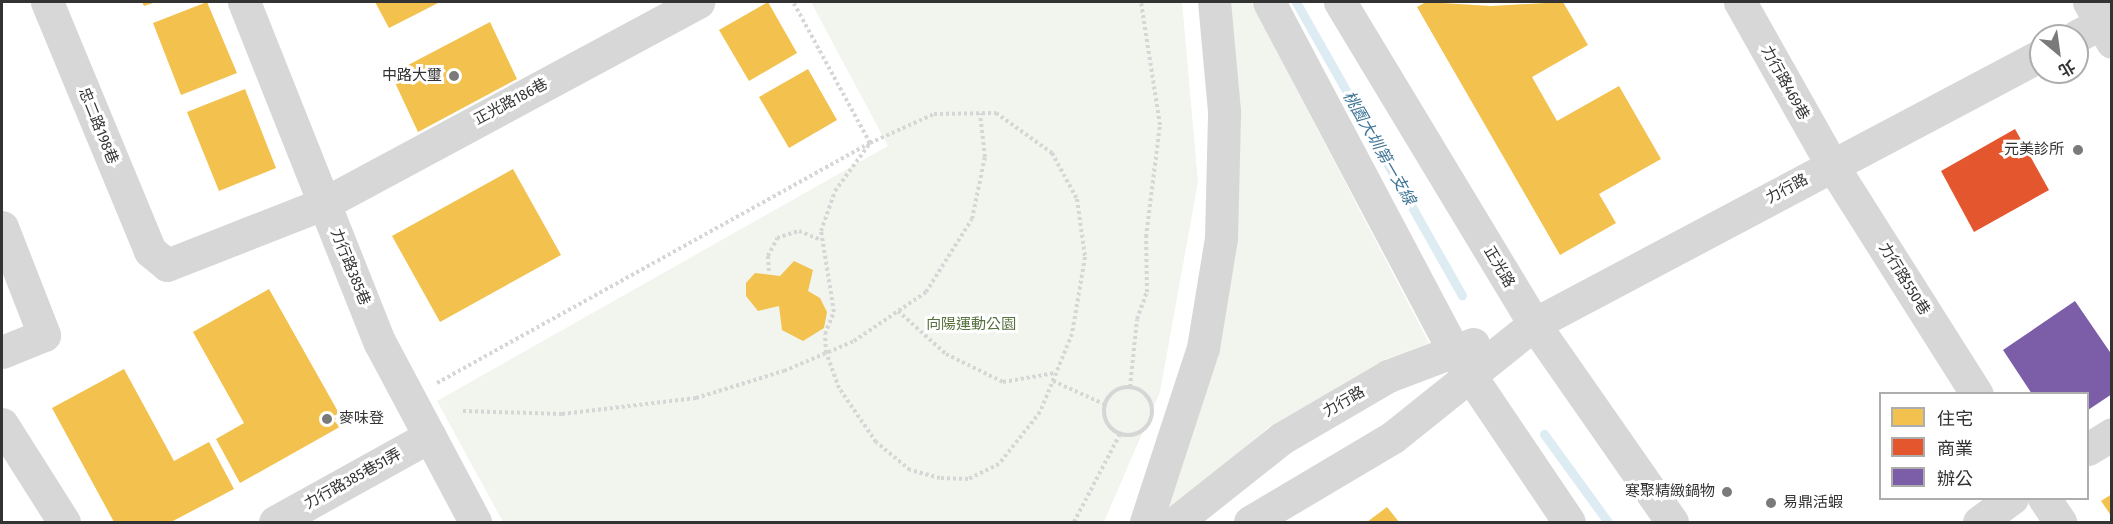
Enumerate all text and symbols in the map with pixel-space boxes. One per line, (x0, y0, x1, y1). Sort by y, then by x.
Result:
north arrow (2029, 24, 2089, 84)
street label: 力行路469巷 (1757, 43, 1813, 123)
text: 北 (2055, 56, 2079, 81)
place label: 中路大璽 (382, 67, 442, 85)
marker: 中路大璽 (447, 69, 461, 83)
street label: 正光路186巷 (471, 75, 551, 129)
street label: 忠二路198巷 (75, 85, 121, 167)
water label: 桃園大圳第一支線 (1339, 88, 1419, 208)
place label: 元美診所 (2004, 141, 2064, 159)
marker: 元美診所 (2069, 141, 2087, 159)
street label: 力行路 (1763, 170, 1811, 208)
street label: 力行路385巷 (326, 226, 374, 308)
street label: 力行路550巷 (1875, 240, 1933, 318)
street label: 正光路 (1480, 243, 1518, 291)
park label: 向陽運動公園 (926, 316, 1016, 334)
street label: 力行路 (1320, 383, 1368, 421)
legend (1879, 392, 2089, 500)
text: 住宅 (1937, 408, 1973, 430)
place label: 麥味登 (339, 410, 384, 428)
marker: 麥味登 (320, 412, 334, 426)
text: 商業 (1937, 438, 1973, 460)
street label: 力行路385巷51弄 (301, 445, 405, 513)
text: 辦公 (1937, 468, 1973, 490)
place label: 寒聚精緻鍋物 (1625, 483, 1715, 501)
marker: 寒聚精緻鍋物 (1720, 485, 1734, 499)
place label: 易鼎活蝦 (1783, 494, 1843, 512)
marker: 易鼎活蝦 (1764, 496, 1778, 510)

